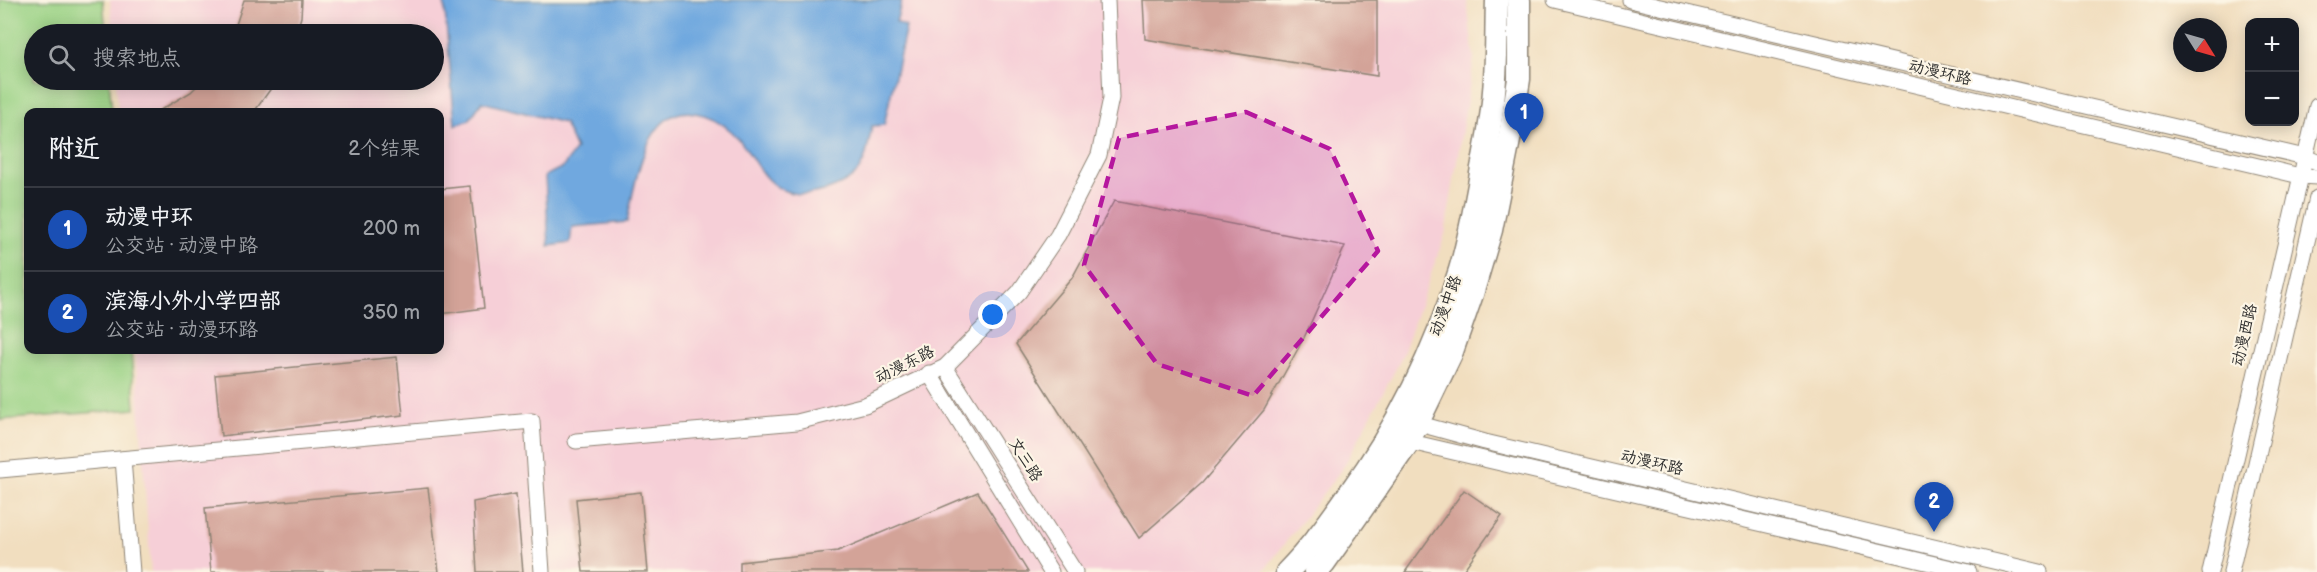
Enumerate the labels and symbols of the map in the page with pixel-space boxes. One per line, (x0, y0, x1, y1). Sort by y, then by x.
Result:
north arrow (2173, 18, 2227, 72)
street label: 动漫环路 (1907, 57, 1973, 89)
pin: 1 (1504, 94, 1544, 143)
street label: 动漫中路 (1426, 273, 1466, 339)
your location (978, 300, 1007, 329)
street label: 动漫西路 (2229, 302, 2261, 368)
street label: 动漫东路 (872, 342, 938, 388)
street label: 文三路 (1004, 435, 1046, 485)
street label: 动漫环路 (1619, 447, 1685, 479)
pin: 2 (1914, 482, 1954, 532)

